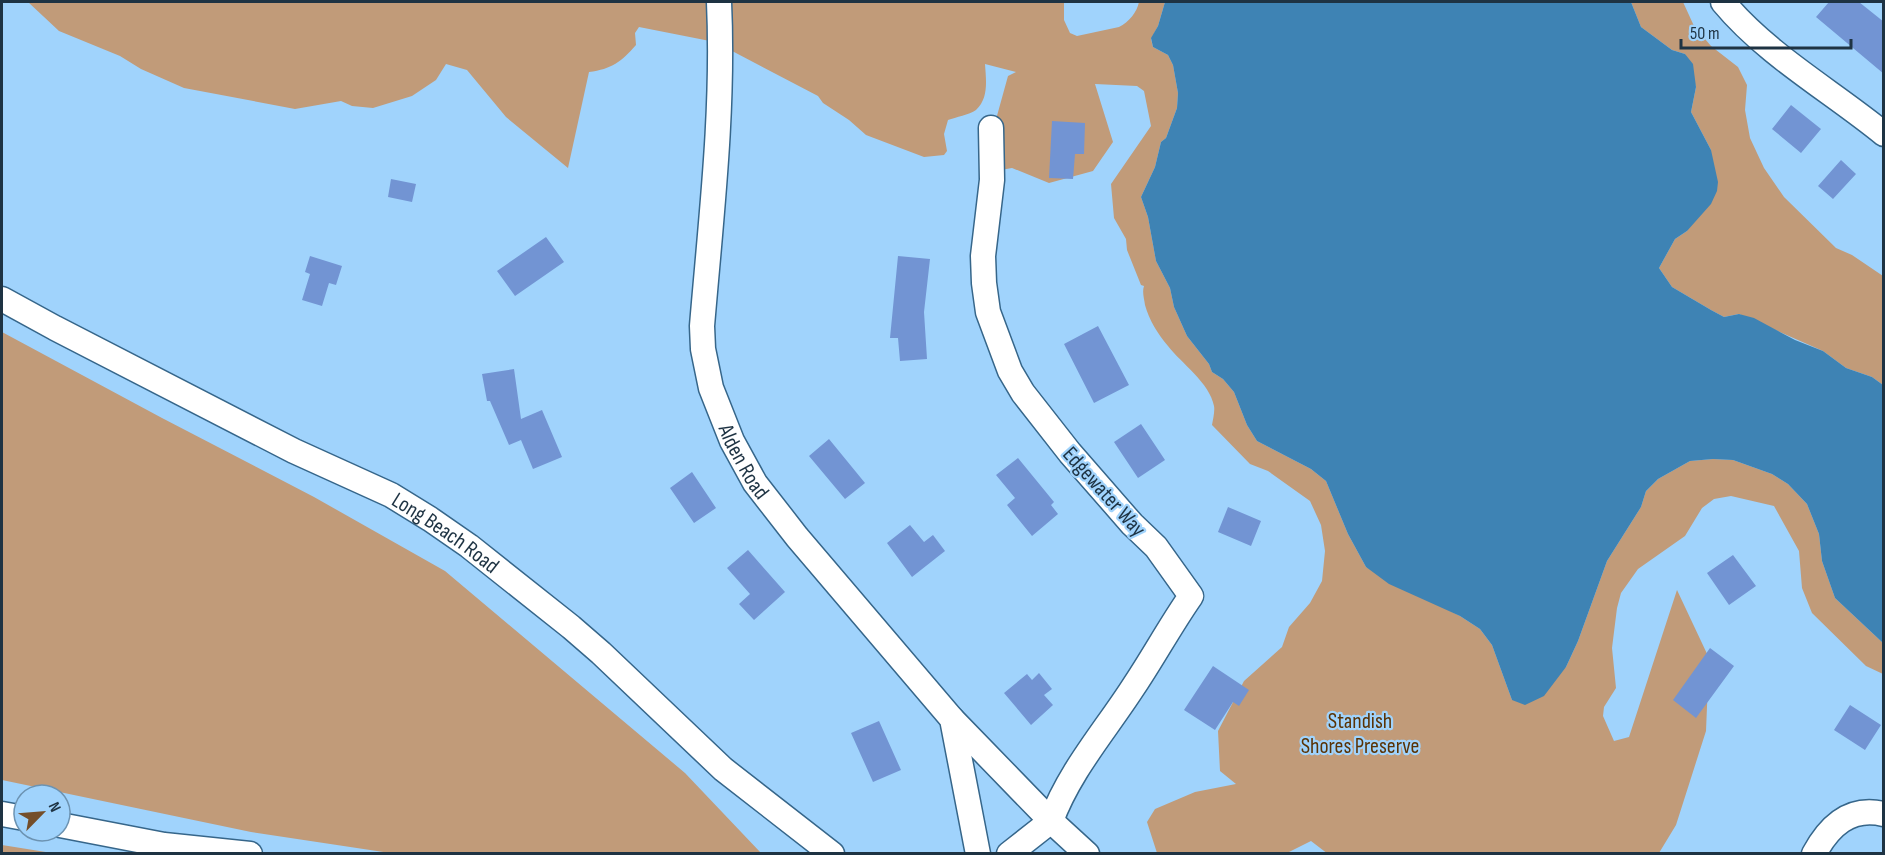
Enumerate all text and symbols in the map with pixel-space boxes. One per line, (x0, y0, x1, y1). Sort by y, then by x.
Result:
scale bar (1681, 12, 1850, 50)
text: 50 m (1690, 23, 1720, 44)
street label: Alden Road (711, 420, 774, 505)
street label: Edgewater Way (1056, 441, 1152, 543)
street label: Long Beach Road (387, 487, 504, 580)
park label: Standish Shores Preserve (1301, 708, 1419, 760)
north arrow (12, 783, 72, 843)
text: N (44, 799, 65, 815)

